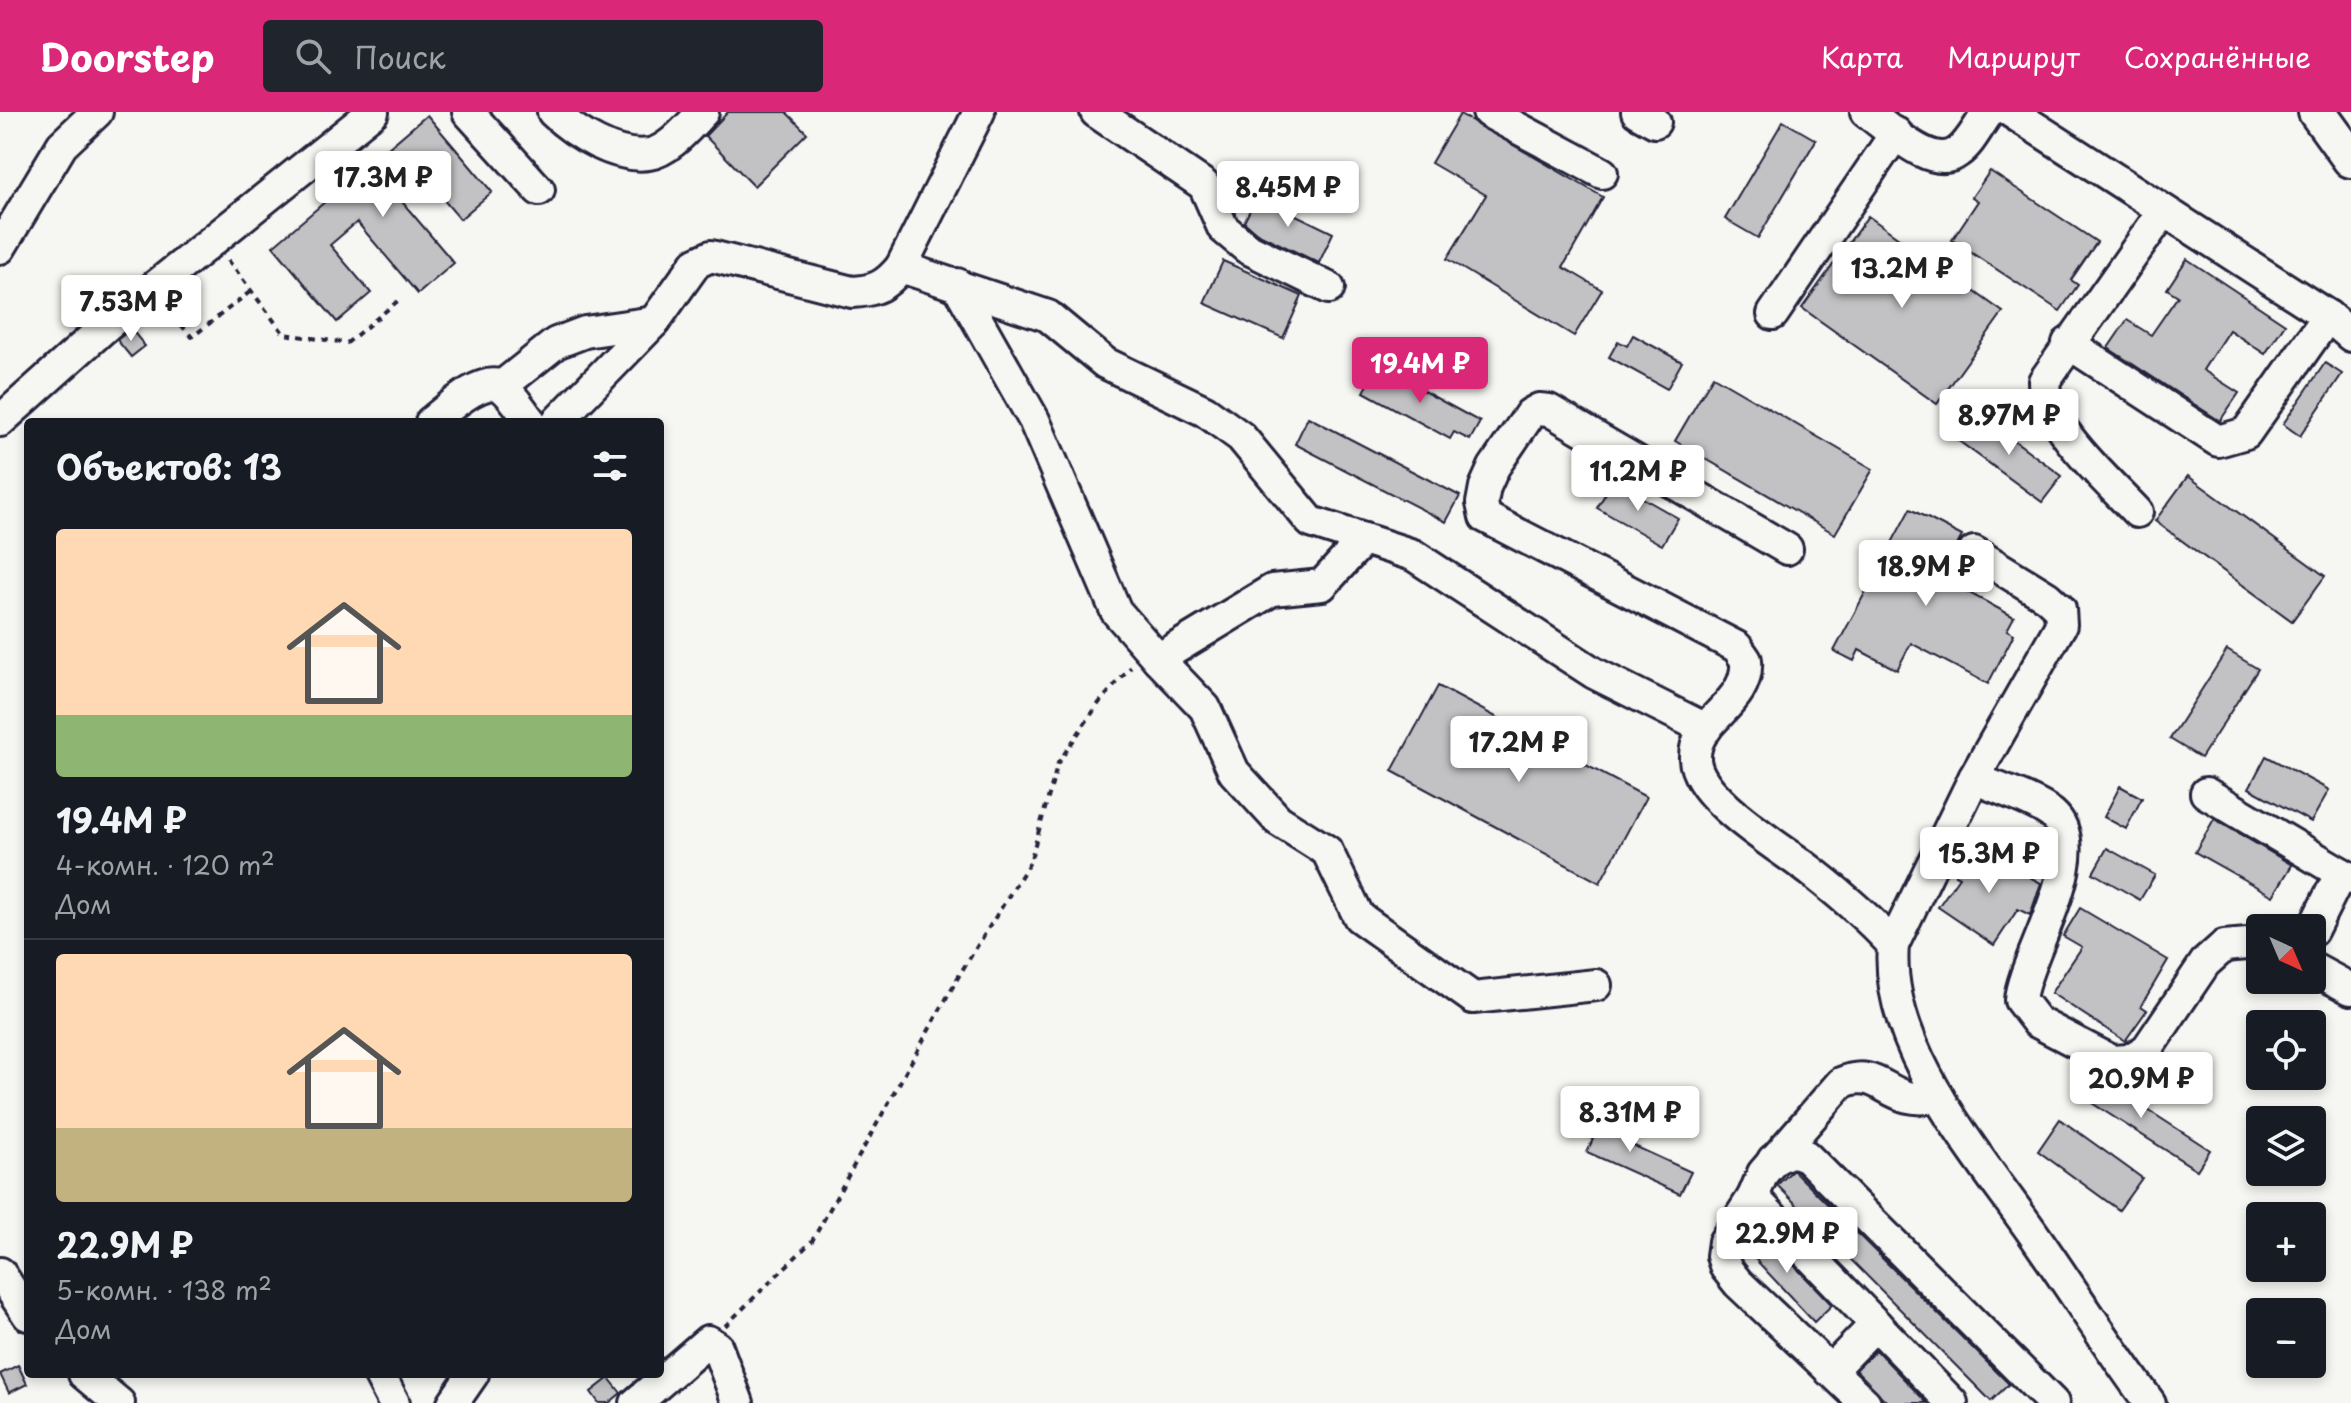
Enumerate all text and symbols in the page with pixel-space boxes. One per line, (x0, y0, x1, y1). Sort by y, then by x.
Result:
search box (263, 20, 823, 92)
text: Doorstep (40, 28, 215, 85)
icon: search (291, 34, 335, 78)
text: Поиск (355, 34, 446, 79)
text: Карта (1821, 35, 1903, 78)
text: Маршрут (1947, 35, 2080, 78)
text: Сохранённые (2124, 35, 2311, 78)
pin: 17.3M ₽ (309, 151, 457, 219)
text: 17.3M ₽ (333, 157, 433, 196)
pin: 8.45M ₽ (1214, 161, 1362, 229)
text: 8.45M ₽ (1235, 167, 1341, 206)
pin: 13.2M ₽ (1828, 242, 1976, 310)
text: 13.2M ₽ (1850, 248, 1954, 287)
pin: 7.53M ₽ (57, 275, 205, 343)
text: 7.53M ₽ (79, 281, 183, 320)
pin: 19.4M ₽ (1346, 337, 1494, 405)
text: 19.4M ₽ (1370, 343, 1470, 382)
pin: 8.97M ₽ (1935, 389, 2083, 457)
text: 8.97M ₽ (1957, 395, 2061, 434)
text: Объектов: 13 (56, 440, 282, 492)
icon: filters (588, 444, 632, 488)
pin: 11.2M ₽ (1564, 445, 1712, 513)
text: 11.2M ₽ (1589, 451, 1687, 490)
pin: 18.9M ₽ (1852, 540, 2000, 608)
text: 18.9M ₽ (1877, 546, 1975, 585)
icon: home (272, 581, 416, 725)
pin: 17.2M ₽ (1445, 716, 1593, 784)
text: 17.2M ₽ (1468, 722, 1570, 761)
text: 19.4M ₽ (56, 793, 187, 845)
pin: 15.3M ₽ (1915, 827, 2063, 895)
text: 15.3M ₽ (1938, 833, 2040, 872)
text: 4-комн. · 120 m² (56, 845, 275, 884)
text: Дом (56, 884, 112, 923)
north arrow (2246, 914, 2326, 994)
map controls (2246, 914, 2326, 1378)
icon: home (272, 1006, 416, 1150)
button: locate (2246, 1010, 2326, 1090)
pin: 20.9M ₽ (2067, 1052, 2215, 1120)
text: 20.9M ₽ (2088, 1058, 2194, 1097)
pin: 8.31M ₽ (1556, 1086, 1704, 1154)
text: 8.31M ₽ (1578, 1092, 1682, 1131)
button: layers (2246, 1106, 2326, 1186)
button: + (2246, 1202, 2326, 1282)
pin: 22.9M ₽ (1713, 1207, 1861, 1275)
text: 22.9M ₽ (1735, 1213, 1839, 1252)
text: 22.9M ₽ (56, 1218, 193, 1270)
text: 5-комн. · 138 m² (56, 1270, 272, 1309)
button: − (2246, 1298, 2326, 1378)
text: Дом (56, 1309, 112, 1348)

